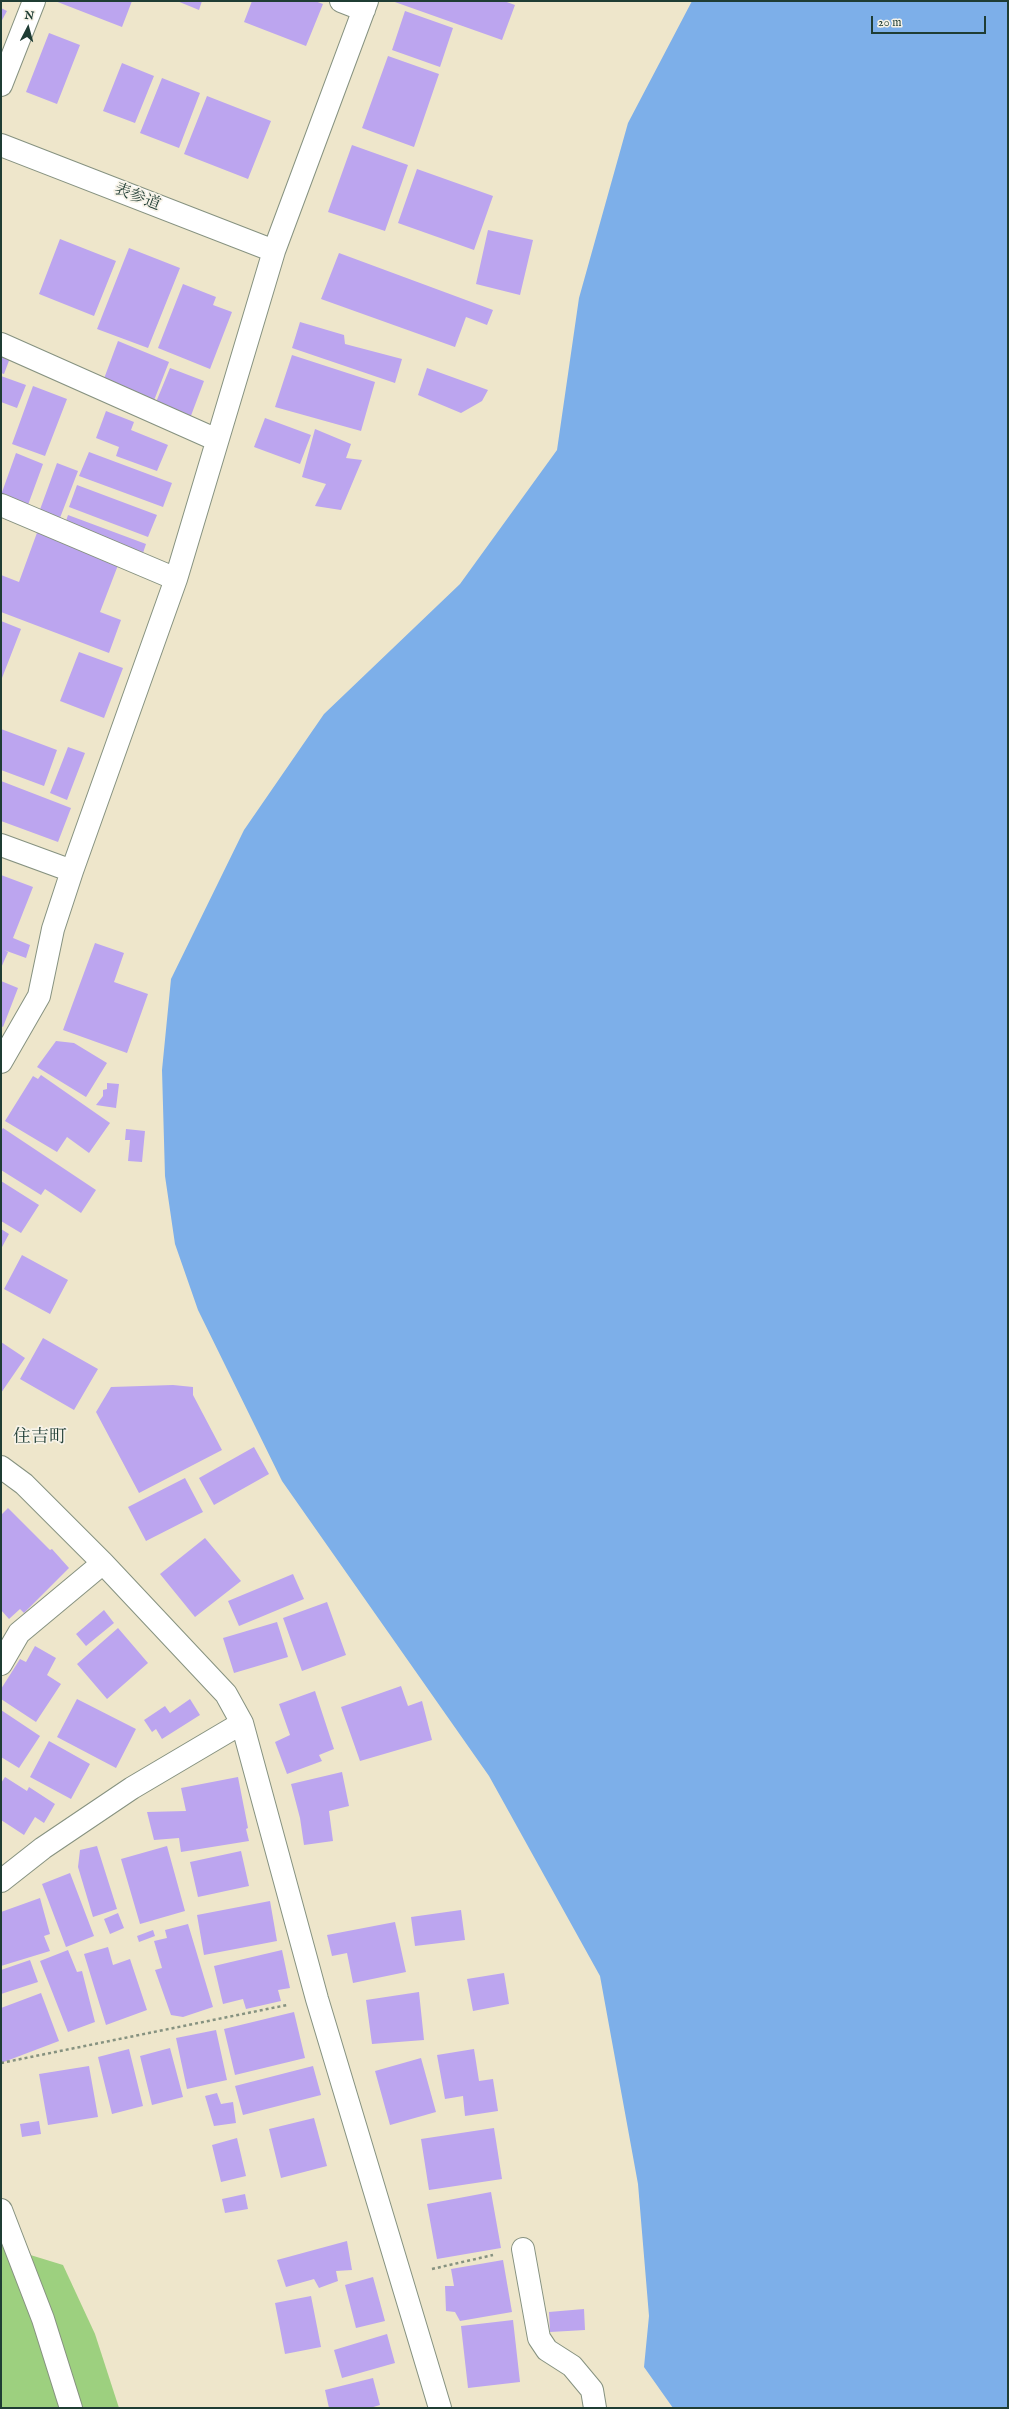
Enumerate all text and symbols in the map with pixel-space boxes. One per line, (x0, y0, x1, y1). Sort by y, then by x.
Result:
north arrow (8, 8, 48, 48)
scale bar (873, 8, 988, 34)
text: N (24, 9, 35, 24)
text: 20 m (878, 15, 901, 30)
street label: 表参道 (111, 180, 163, 216)
district label: 住吉町 (13, 1427, 67, 1449)

